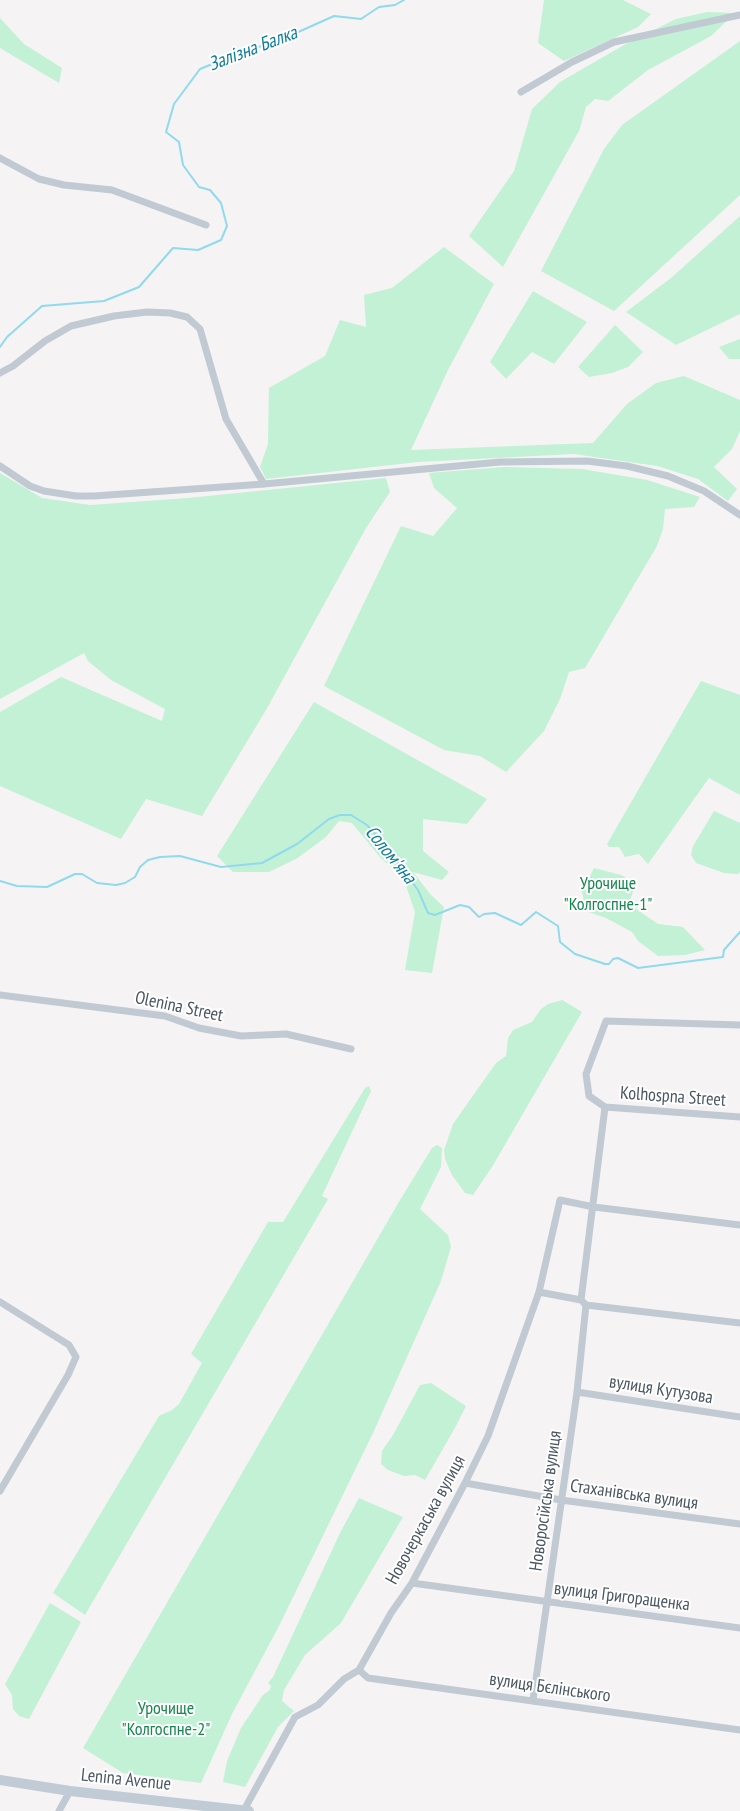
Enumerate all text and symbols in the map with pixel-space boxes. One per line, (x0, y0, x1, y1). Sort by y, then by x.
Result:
water label: Залізна Балка (206, 22, 300, 76)
water label: Солом'яна (360, 821, 420, 889)
park label: Урочище "Колгоспне-1" (563, 873, 653, 916)
street label: Olenina Street (133, 987, 225, 1027)
street label: Kolhospna Street (619, 1083, 727, 1111)
street label: вулиця Кутузова (608, 1371, 714, 1409)
street label: Новоросійська вулиця (525, 1429, 567, 1573)
street label: Новочеркаська вулиця (382, 1452, 470, 1588)
street label: Стаханівська вулиця (569, 1475, 699, 1515)
street label: вулиця Григоращенка (553, 1578, 691, 1616)
street label: вулиця Бєлінського (488, 1669, 612, 1707)
park label: Урочище "Колгоспне-2" (121, 1698, 211, 1740)
street label: Lenina Avenue (80, 1765, 172, 1795)

